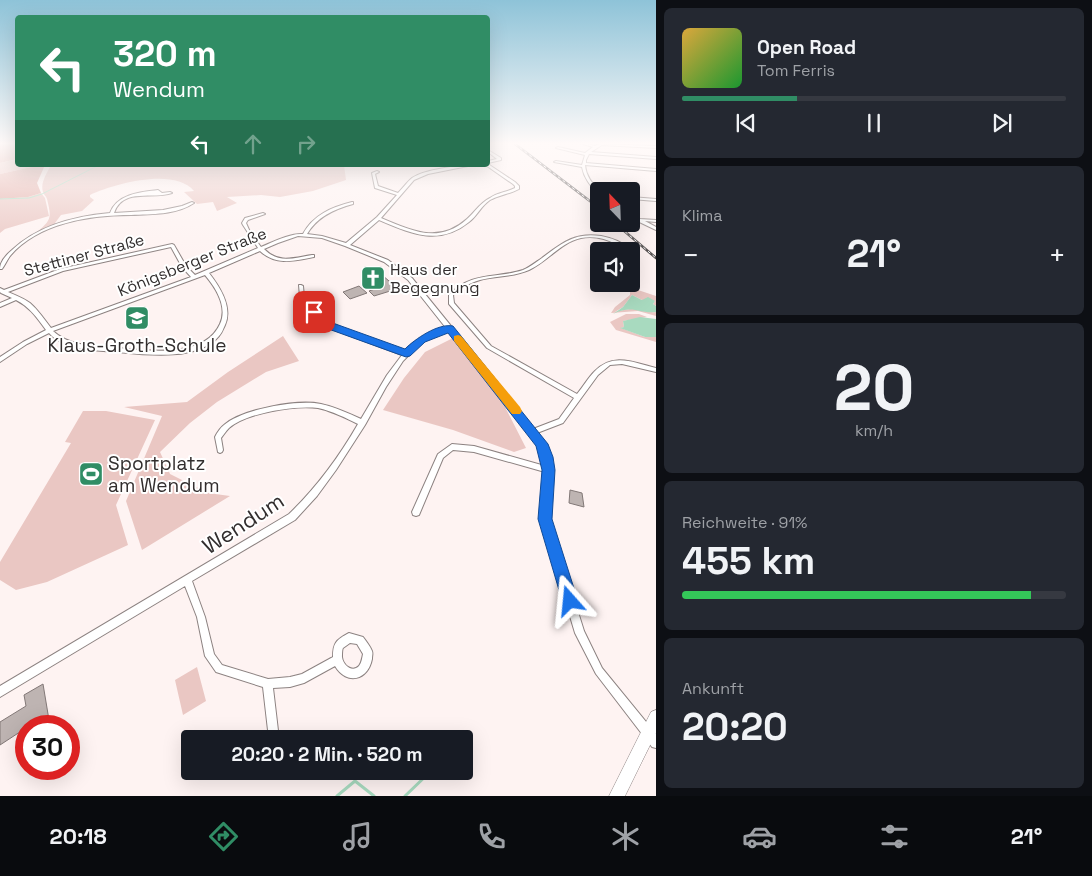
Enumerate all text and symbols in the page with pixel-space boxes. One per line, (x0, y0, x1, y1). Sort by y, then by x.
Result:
text: 320 m (113, 32, 217, 76)
icon: left (30, 35, 95, 100)
text: Open Road (757, 35, 856, 60)
text: Tom Ferris (757, 60, 835, 81)
text: Wendum (113, 75, 205, 103)
icon: previous (732, 109, 760, 137)
icon: pause (860, 109, 888, 137)
icon: next (988, 109, 1016, 137)
icon: left (186, 130, 214, 158)
icon: ahead (239, 130, 267, 158)
icon: right (292, 130, 320, 158)
north arrow (590, 182, 640, 232)
map controls (590, 182, 640, 292)
text: Klima (682, 205, 723, 226)
street label: Königsberger Straße (114, 223, 270, 301)
street label: Stettiner Straße (21, 229, 147, 281)
text: 21° (847, 230, 901, 278)
text: − (682, 237, 699, 273)
text: + (1049, 237, 1066, 273)
button: sound (590, 242, 640, 292)
place label: Haus der Begegnung (390, 259, 480, 298)
church icon: Haus der Begegnung (360, 265, 386, 291)
pin (293, 291, 335, 333)
icon: arrive (300, 298, 328, 326)
school or university icon: Klaus-Groth-Schule (124, 305, 150, 331)
place label: Klaus-Groth-Schule (47, 333, 227, 358)
text: 20 (834, 346, 914, 429)
text: km/h (855, 420, 893, 441)
place label: Sportplatz am Wendum (108, 451, 219, 498)
sports icon: Sportplatz am Wendum (78, 461, 104, 487)
street label: Wendum (197, 486, 289, 560)
text: Reichweite · 91% (682, 512, 807, 533)
text: 455 km (682, 537, 815, 585)
position arrow (543, 574, 595, 626)
text: Ankunft (682, 678, 744, 699)
text: 20:20 (682, 703, 788, 751)
speed limit sign: 30 (15, 715, 80, 780)
text: 20:20 · 2 Min. · 520 m (231, 742, 423, 767)
icon: directions (206, 819, 241, 854)
icon: music (340, 819, 375, 854)
icon: phone (474, 819, 509, 854)
icon: climate (608, 819, 643, 854)
icon: car (742, 819, 777, 854)
icon: filters (877, 819, 912, 854)
text: 20:18 (50, 822, 107, 850)
text: 21° (1011, 822, 1042, 850)

